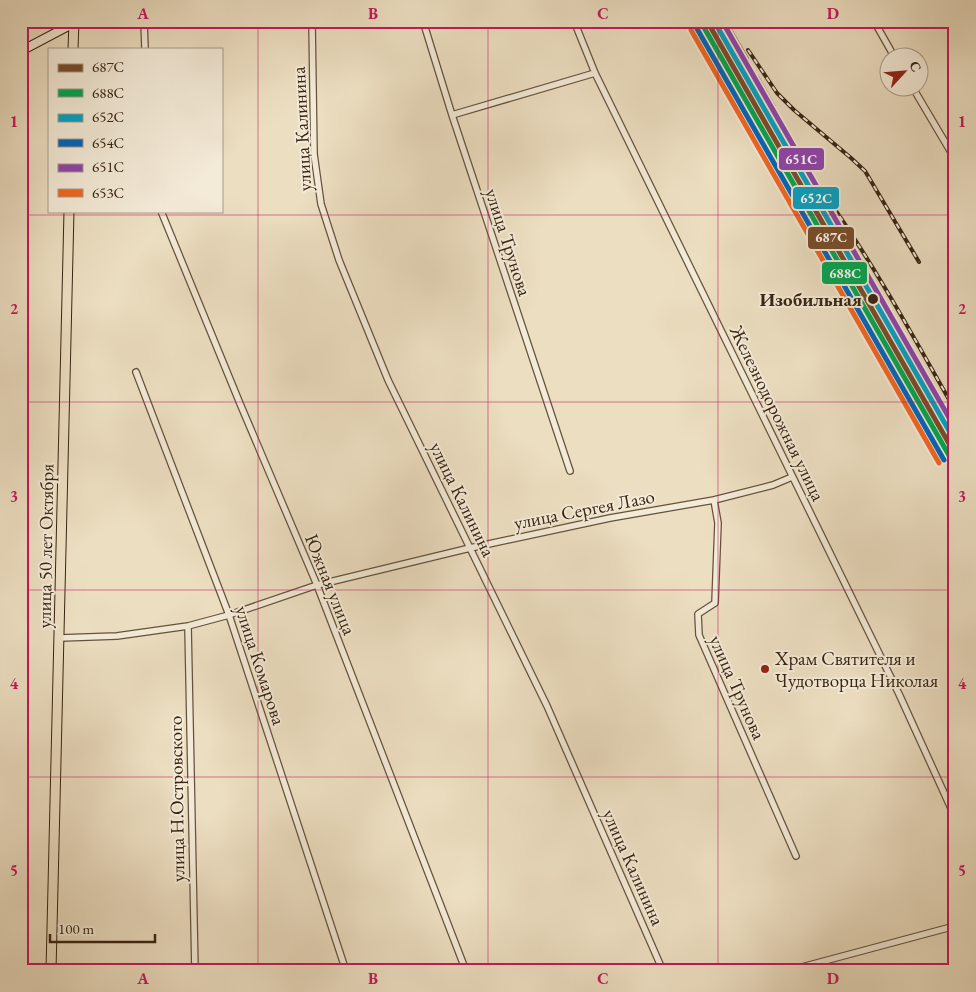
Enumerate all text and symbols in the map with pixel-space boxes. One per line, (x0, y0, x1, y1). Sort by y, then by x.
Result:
text: A (136, 3, 149, 24)
text: B (368, 3, 378, 24)
text: C (597, 3, 609, 24)
text: D (827, 3, 839, 24)
legend (48, 48, 222, 212)
north arrow (878, 48, 928, 98)
text: 687С (92, 57, 124, 76)
text: С (905, 58, 926, 75)
street label: улица Калинина (286, 66, 317, 192)
text: 688С (92, 83, 124, 102)
text: 652С (92, 107, 124, 126)
text: 1 (10, 111, 18, 132)
text: 1 (958, 111, 966, 132)
text: 654С (92, 133, 124, 152)
line badge: 651С (778, 147, 825, 171)
text: 651С (785, 150, 817, 168)
text: 651С (92, 157, 124, 176)
text: 653С (92, 183, 124, 202)
street label: улица Трунова (479, 185, 538, 300)
line badge: 652С (792, 186, 840, 210)
text: 652С (800, 189, 832, 207)
line badge: 687С (807, 226, 855, 250)
text: 687С (815, 228, 847, 246)
line badge: 688С (821, 261, 868, 285)
text: 688С (829, 264, 861, 282)
place label: Изобильная (759, 287, 862, 312)
marker: Изобильная (866, 292, 880, 306)
text: 2 (10, 298, 19, 319)
text: 2 (958, 298, 967, 319)
street label: Железнодорожная улица (724, 320, 831, 506)
street label: улица Калинина (424, 438, 501, 561)
street label: улица 50 лет Октября (32, 463, 59, 629)
street label: улица Сергея Лазо (512, 484, 657, 535)
text: 3 (10, 486, 18, 507)
text: 3 (958, 486, 966, 507)
street label: Южная улица (299, 530, 362, 639)
street label: улица Комарова (229, 602, 292, 728)
street label: улица Трунова (703, 631, 772, 744)
place label: Храм Святителя и Чудотворца Николая (774, 646, 939, 693)
marker: Храм Святителя и Чудотворца Николая (759, 663, 771, 675)
text: 4 (10, 673, 19, 694)
text: 4 (958, 673, 967, 694)
street label: улица Н.Островского (163, 716, 190, 882)
street label: улица Калинина (597, 805, 671, 930)
text: 5 (10, 860, 18, 881)
text: 5 (958, 860, 966, 881)
scale bar (50, 912, 155, 944)
text: 100 m (58, 919, 95, 938)
text: A (136, 968, 149, 989)
text: B (368, 968, 378, 989)
text: C (597, 968, 609, 989)
text: D (827, 968, 839, 989)

